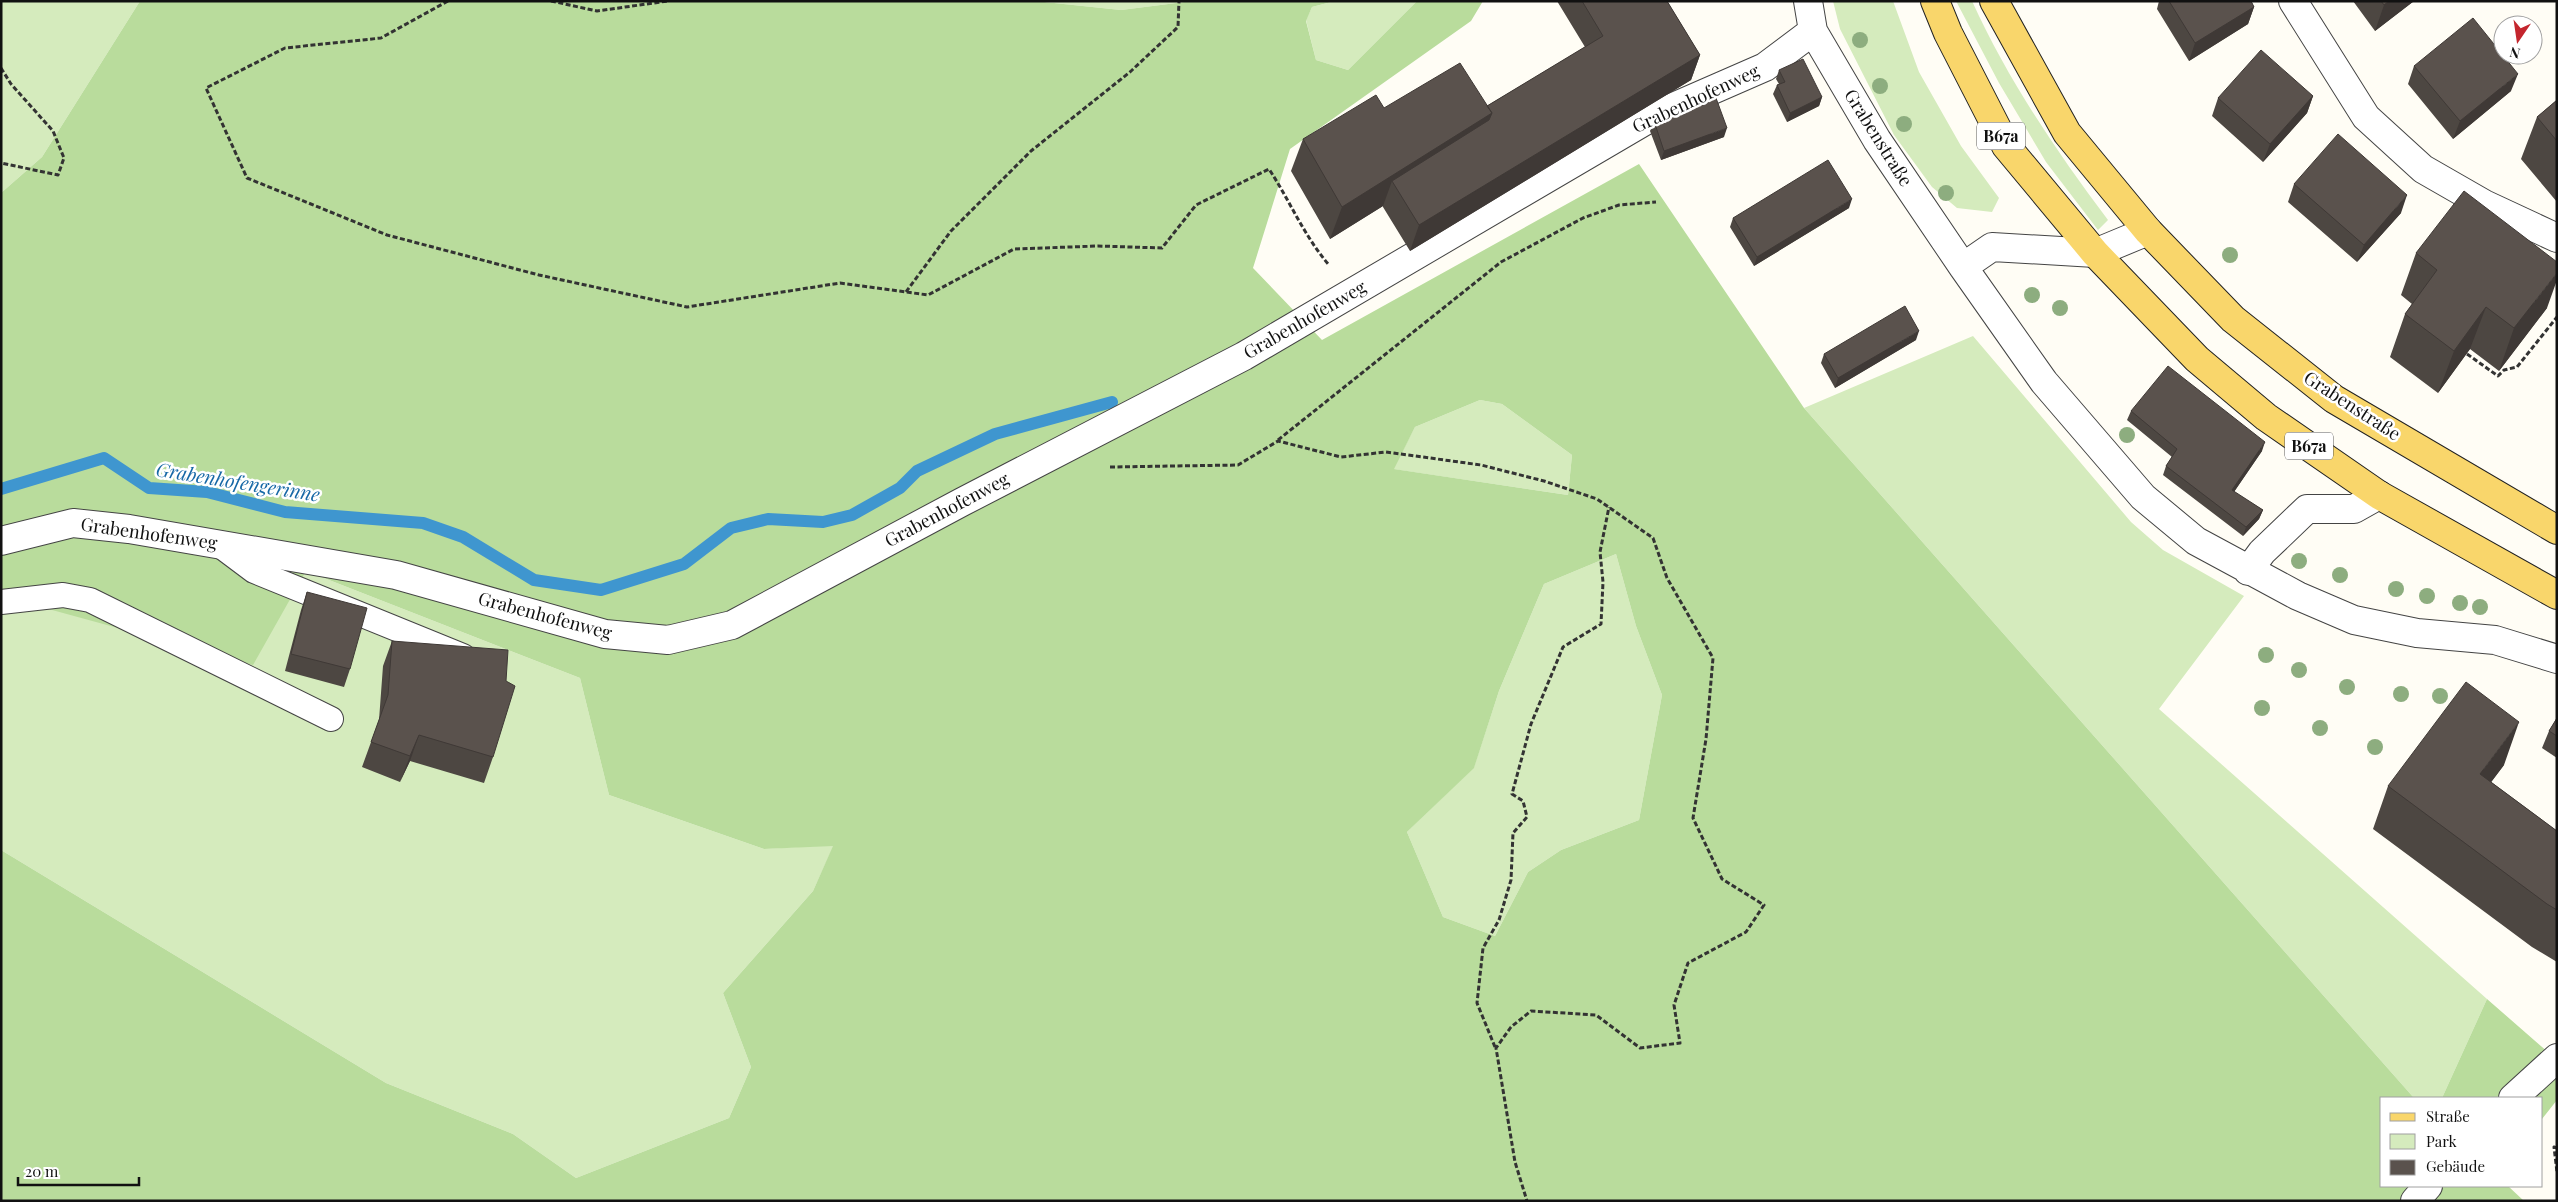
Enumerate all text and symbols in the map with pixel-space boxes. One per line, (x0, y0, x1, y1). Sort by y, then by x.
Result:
north arrow (2493, 15, 2543, 65)
text: N (2508, 43, 2522, 64)
street label: Grabenhofenweg (1628, 58, 1764, 138)
street label: Grabenstraße (1839, 84, 1918, 191)
road number: B67a (1977, 122, 2025, 150)
street label: Grabenhofenweg (1239, 274, 1371, 364)
street label: Grabenstraße (2300, 365, 2405, 445)
road number: B67a (2285, 432, 2333, 460)
water label: Grabenhofengerinne (155, 455, 322, 507)
street label: Grabenhofenweg (880, 466, 1013, 552)
street label: Grabenhofenweg (79, 512, 219, 555)
street label: Grabenhofenweg (476, 586, 615, 645)
legend (2380, 1097, 2543, 1187)
text: Straße (2426, 1106, 2470, 1126)
text: Park (2426, 1131, 2458, 1151)
scale bar (18, 1154, 139, 1186)
text: Gebäude (2426, 1156, 2485, 1176)
text: 20 m (25, 1161, 59, 1181)

